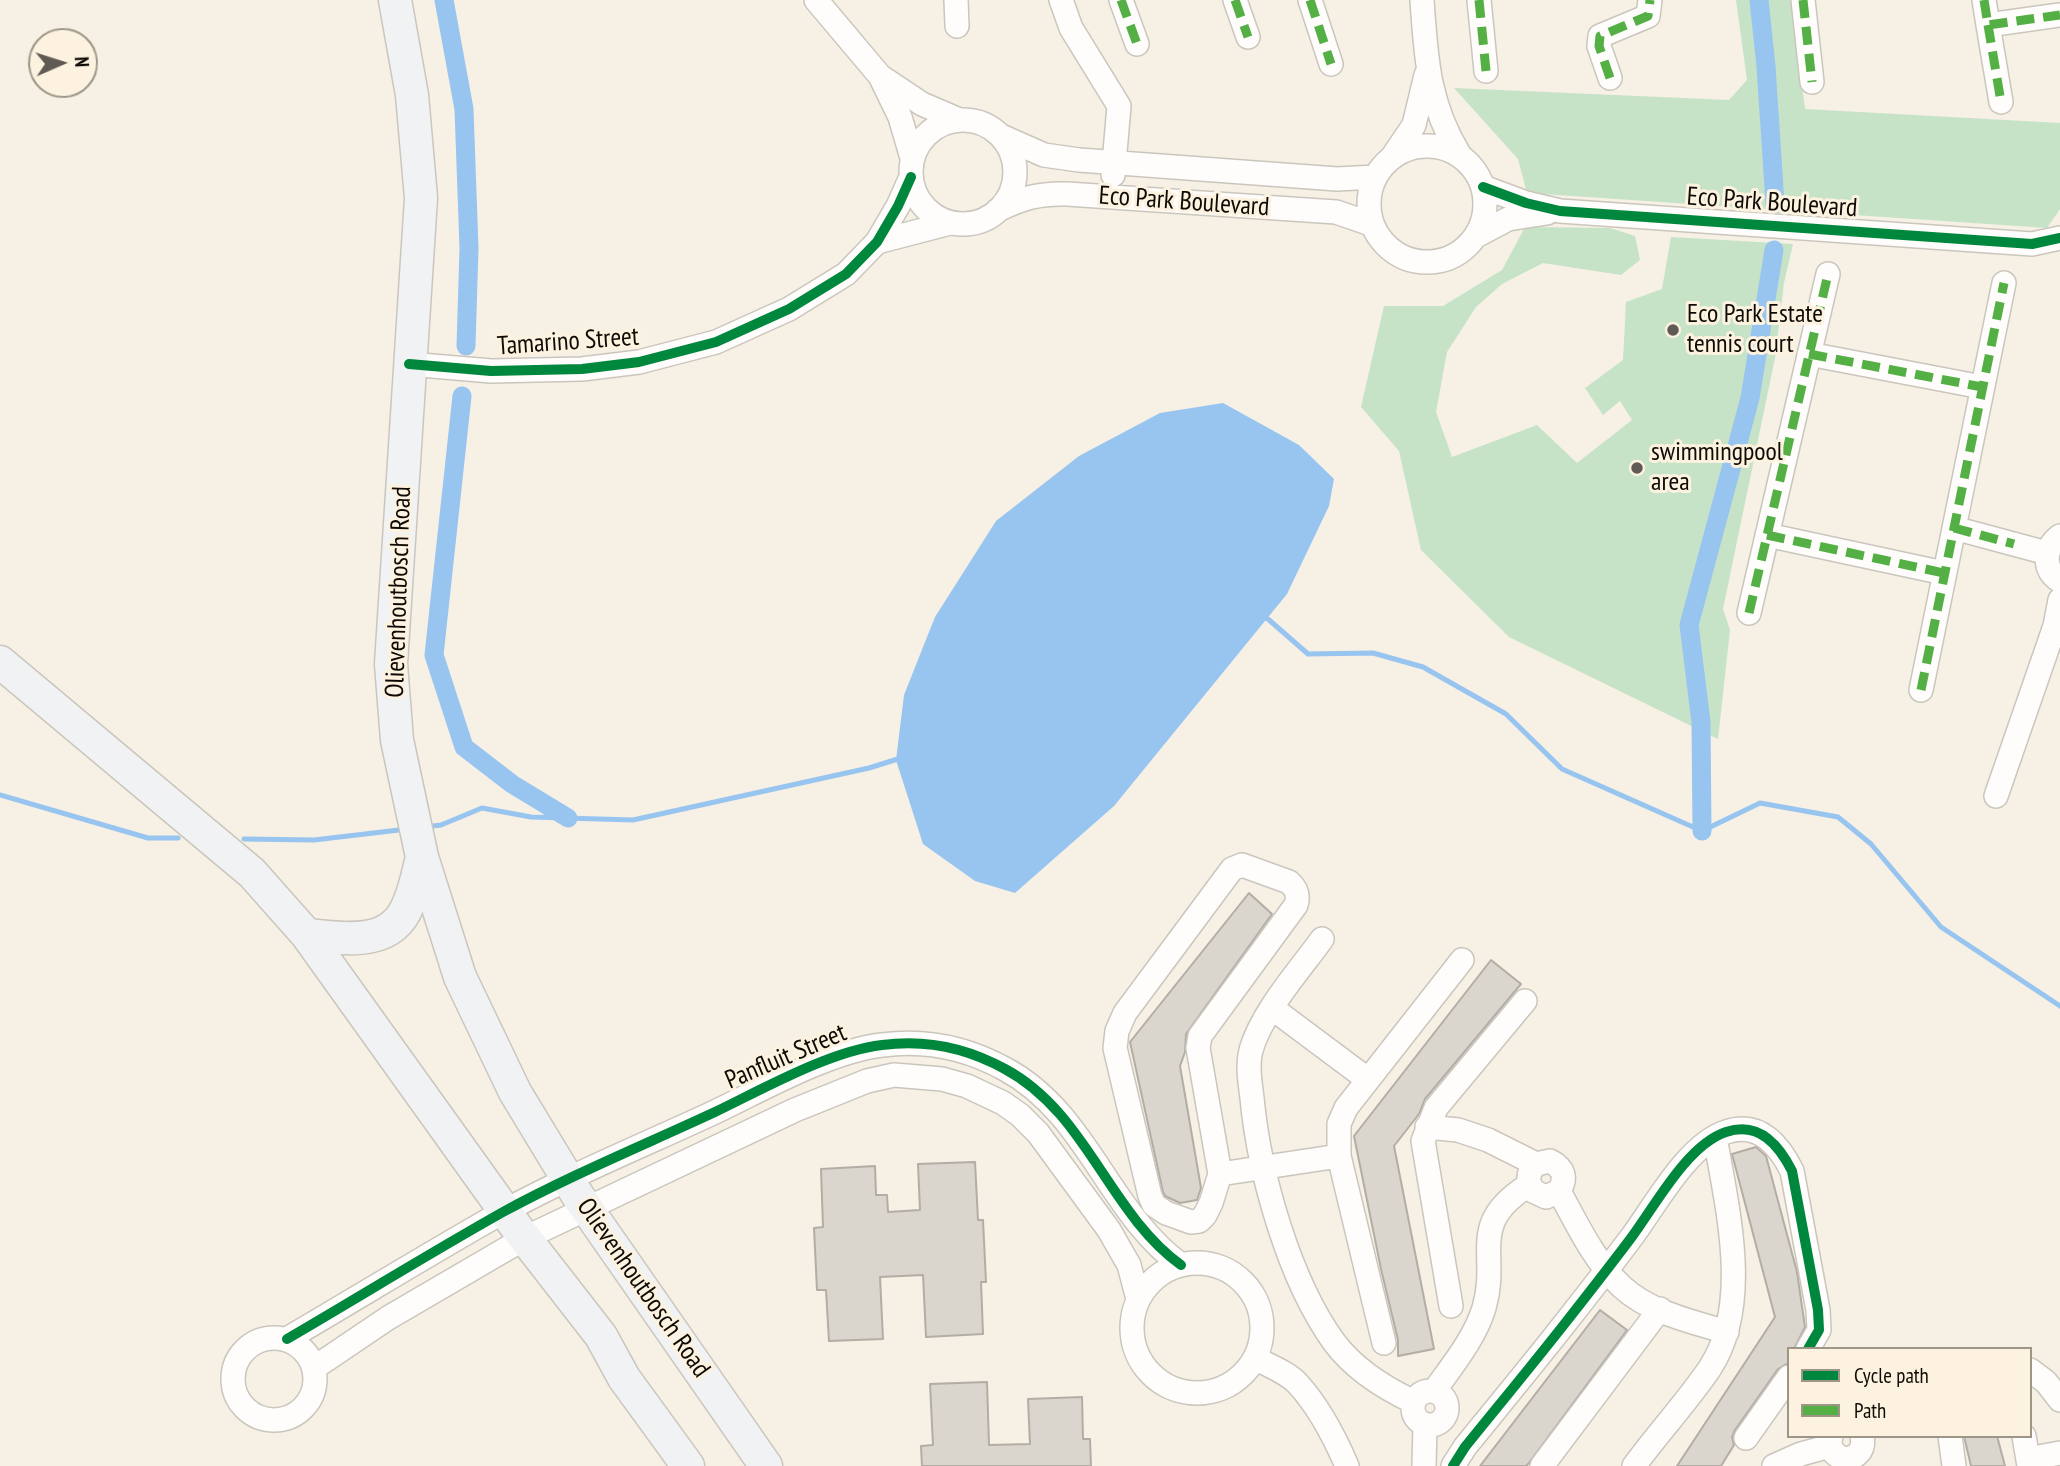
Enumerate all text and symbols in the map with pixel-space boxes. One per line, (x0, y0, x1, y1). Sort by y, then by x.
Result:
north arrow (28, 28, 98, 98)
text: N (70, 56, 94, 68)
street label: Eco Park Boulevard (1098, 180, 1270, 224)
street label: Eco Park Boulevard (1686, 181, 1858, 225)
place label: Eco Park Estate tennis court (1687, 299, 1823, 360)
street label: Tamarino Street (496, 321, 640, 363)
marker: Eco Park Estate tennis court (1665, 322, 1681, 338)
place label: swimmingpool area (1651, 437, 1783, 498)
marker: swimmingpool area (1629, 460, 1645, 476)
street label: Olievenhoutbosch Road (380, 486, 418, 698)
street label: Panfluit Street (721, 1018, 851, 1096)
street label: Olievenhoutbosch Road (570, 1192, 716, 1384)
legend (1787, 1347, 2032, 1438)
text: Cycle path (1854, 1362, 1929, 1389)
text: Path (1854, 1397, 1886, 1424)

